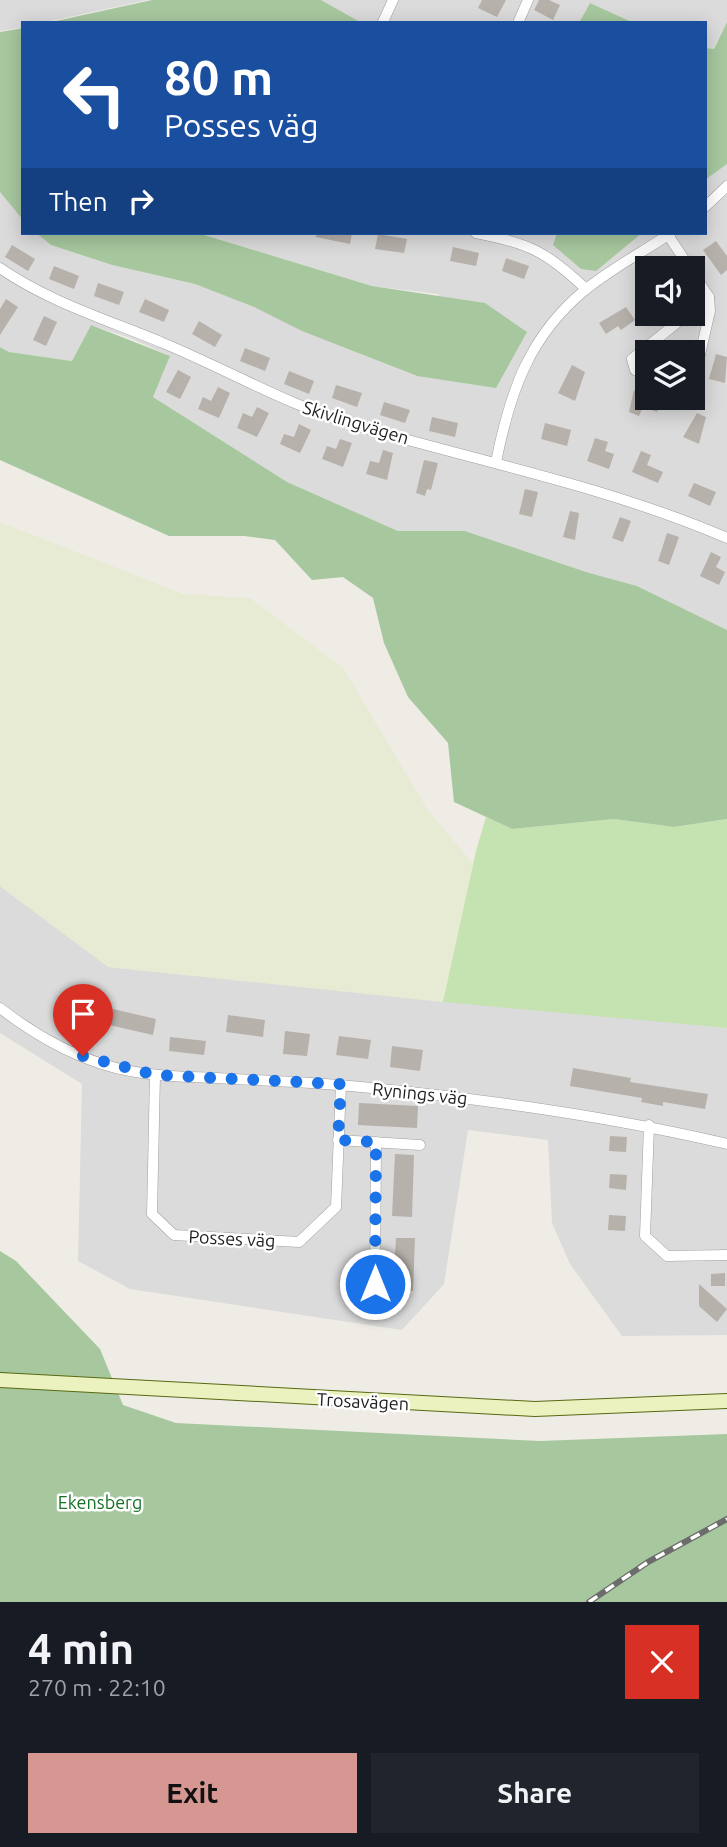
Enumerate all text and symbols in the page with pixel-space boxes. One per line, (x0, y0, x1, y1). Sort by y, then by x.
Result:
icon: left (49, 49, 140, 140)
text: 80 m (164, 49, 273, 104)
text: Posses väg (164, 107, 319, 143)
icon: right (122, 182, 160, 220)
text: Then (49, 187, 108, 216)
map controls (635, 256, 705, 410)
button: sound (635, 256, 705, 326)
button: layers (635, 340, 705, 410)
street label: Skivlingvägen (301, 396, 411, 448)
pin (53, 984, 113, 1056)
icon: arrive (64, 995, 102, 1033)
street label: Rynings väg (371, 1078, 469, 1108)
street label: Posses väg (188, 1226, 276, 1250)
position arrow (338, 1247, 412, 1321)
street label: Trosavägen (316, 1389, 410, 1413)
park label: Ekensberg (58, 1492, 142, 1512)
text: 4 min (28, 1625, 134, 1672)
button: close (625, 1625, 699, 1699)
text: 270 m · 22:10 (28, 1675, 166, 1700)
button: Exit (28, 1753, 357, 1833)
button: Share (371, 1753, 699, 1833)

